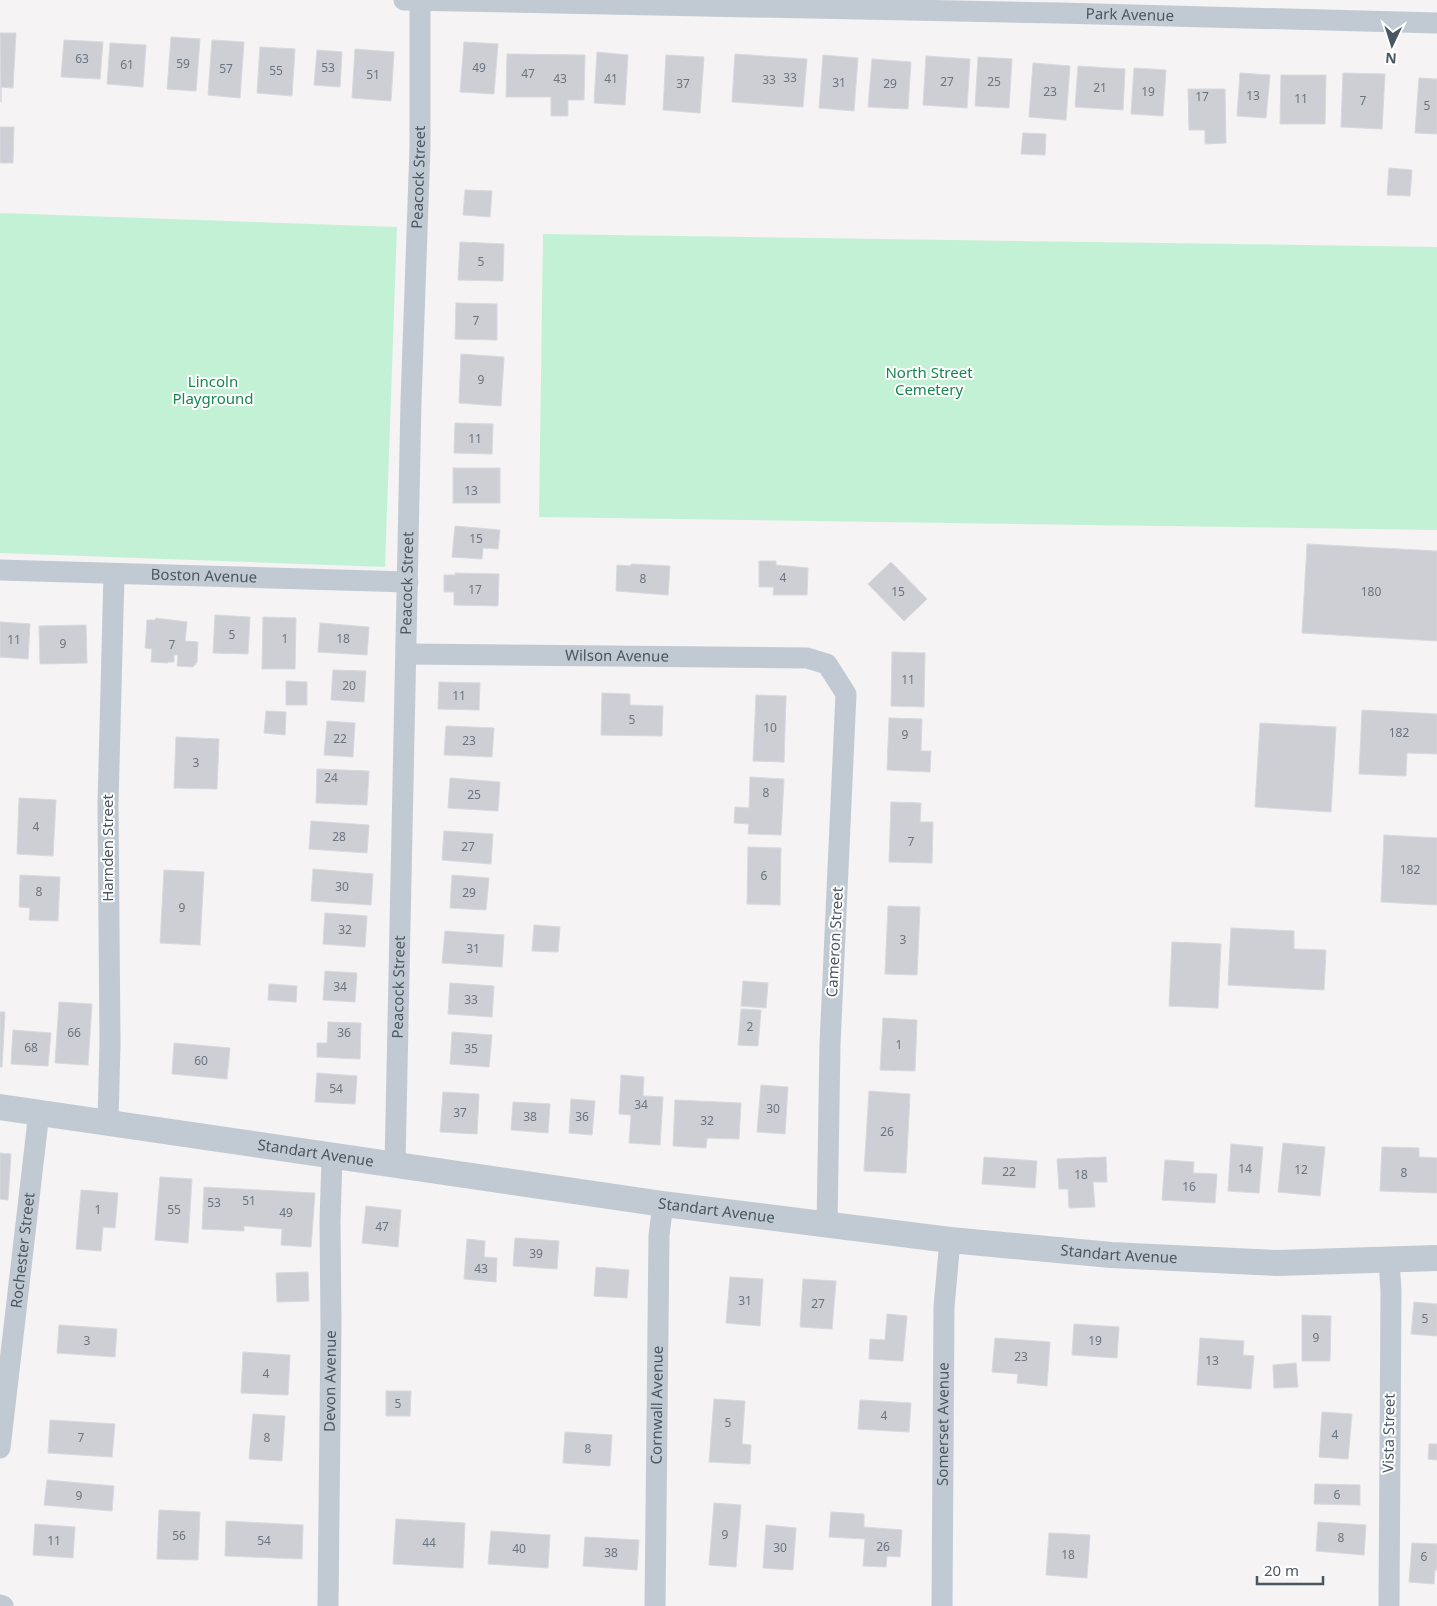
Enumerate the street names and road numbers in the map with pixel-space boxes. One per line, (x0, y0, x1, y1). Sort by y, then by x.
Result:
street label: Park Avenue (1085, 3, 1174, 25)
street label: Peacock Street (406, 125, 429, 229)
street label: Peacock Street (395, 531, 417, 635)
street label: Boston Avenue (150, 563, 257, 587)
street label: Wilson Avenue (565, 645, 669, 666)
street label: Harnden Street (97, 794, 117, 902)
street label: Cameron Street (821, 886, 847, 998)
street label: Peacock Street (387, 935, 409, 1039)
street label: Standart Avenue (256, 1134, 375, 1171)
street label: Rochester Street (5, 1191, 39, 1309)
street label: Standart Avenue (657, 1192, 776, 1227)
street label: Standart Avenue (1060, 1239, 1178, 1267)
street label: Devon Avenue (319, 1330, 340, 1432)
street label: Cornwall Avenue (646, 1346, 667, 1464)
street label: Somerset Avenue (932, 1362, 953, 1486)
street label: Vista Street (1377, 1392, 1399, 1473)

